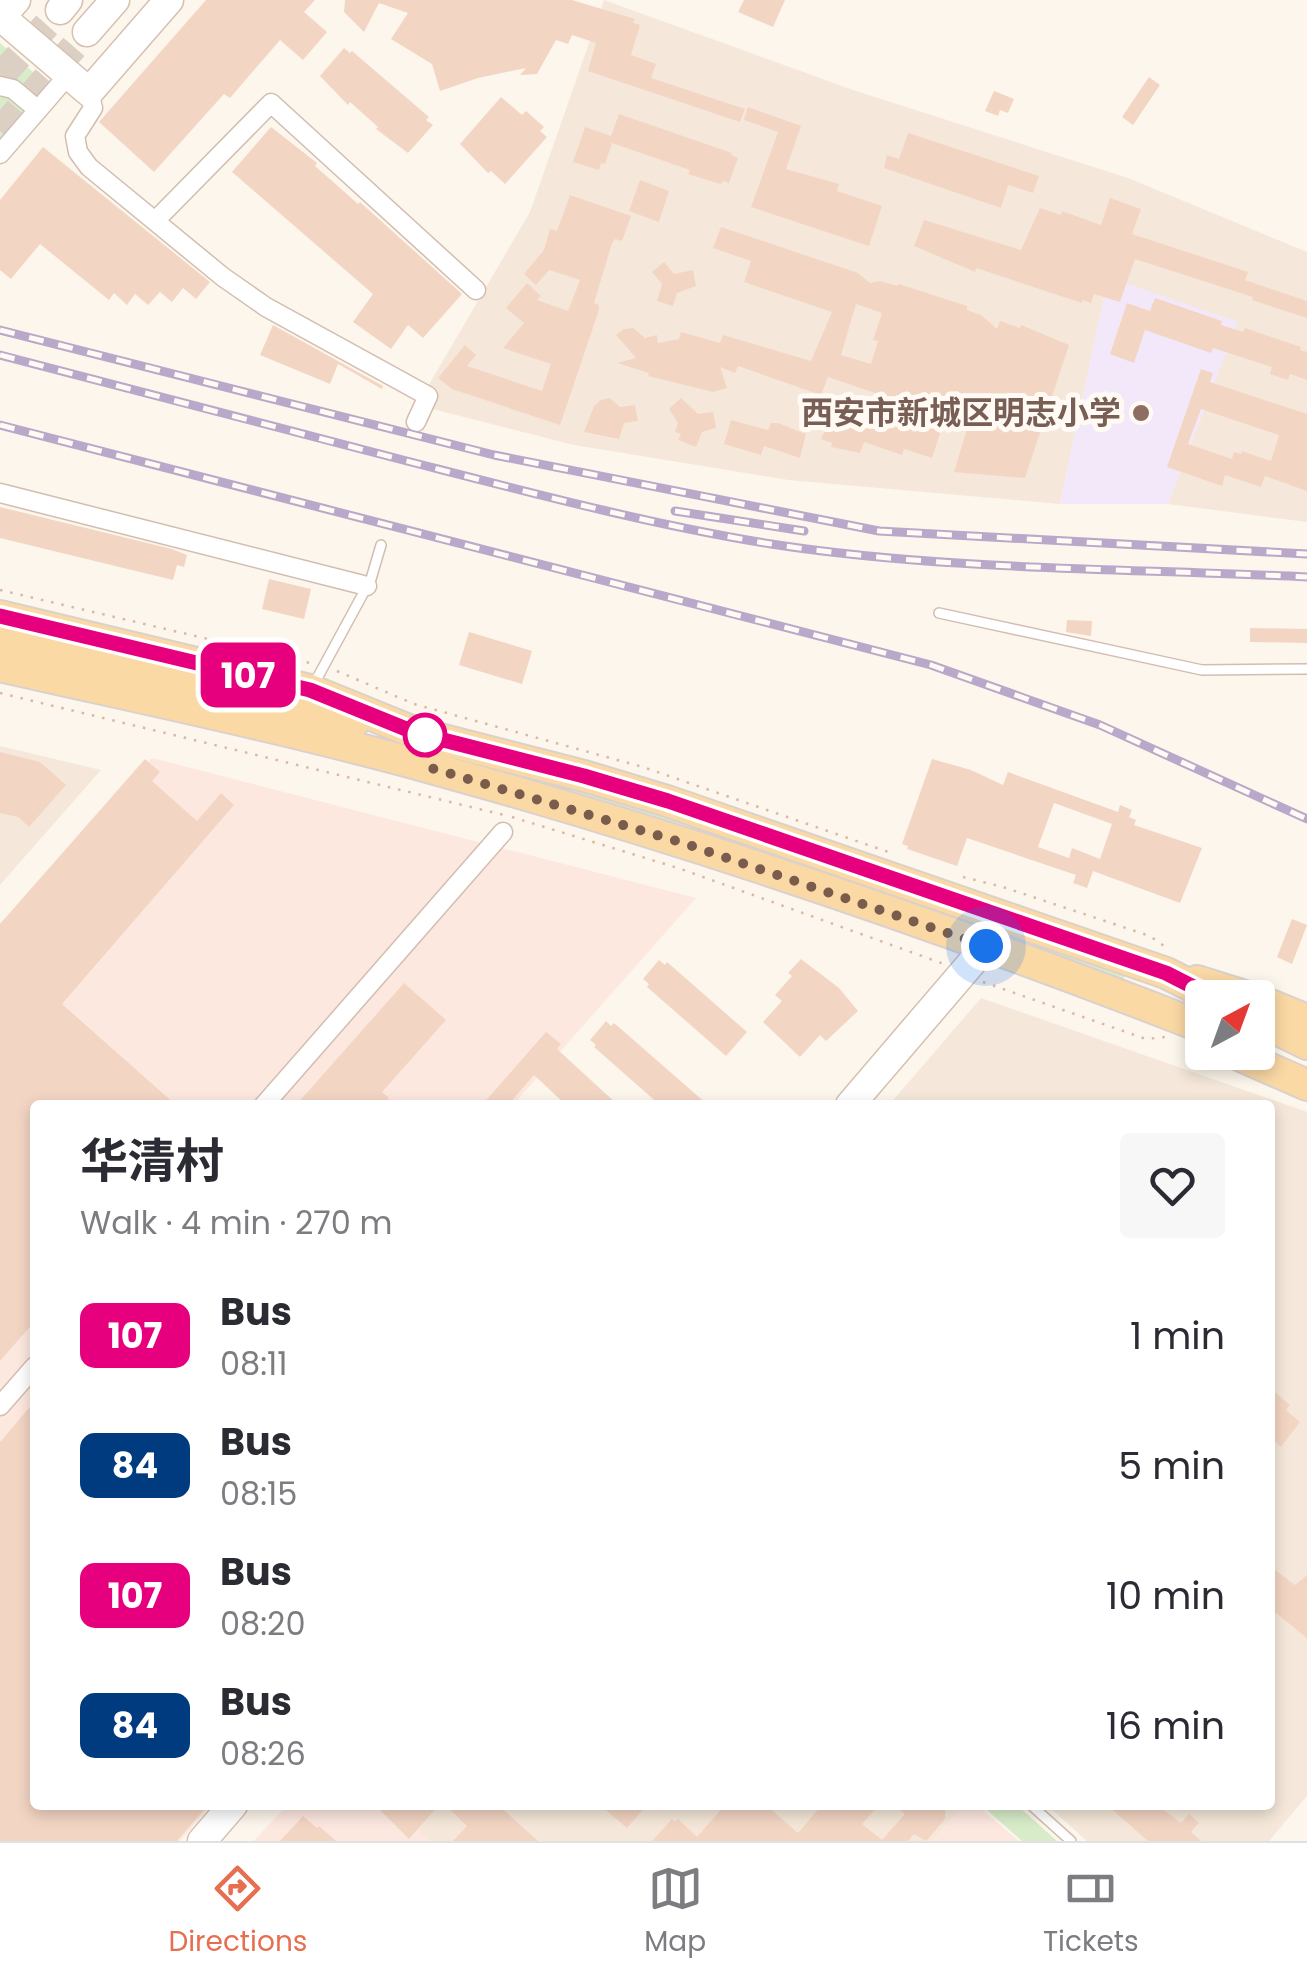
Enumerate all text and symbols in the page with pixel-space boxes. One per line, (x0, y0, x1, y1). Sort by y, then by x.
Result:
place label: 西安市新城区明志小学 (801, 390, 1121, 435)
marker: 西安市新城区明志小学 (1130, 402, 1152, 424)
line badge: 107 (190, 642, 306, 708)
text: 107 (221, 651, 275, 700)
unlabelled marker (404, 714, 446, 756)
your location (961, 921, 1011, 971)
north arrow (1185, 980, 1275, 1070)
map controls (1185, 980, 1275, 1070)
text: 华清村 (80, 1128, 224, 1195)
button: heart (1120, 1133, 1225, 1238)
text: Walk · 4 min · 270 m (80, 1200, 392, 1245)
text: Bus (220, 1285, 292, 1338)
text: 1 min (1130, 1309, 1225, 1362)
text: 107 (108, 1311, 162, 1360)
text: 08:11 (220, 1341, 288, 1386)
text: Bus (220, 1415, 292, 1468)
text: 5 min (1118, 1439, 1225, 1492)
text: 84 (112, 1441, 158, 1490)
text: 08:15 (220, 1471, 297, 1516)
text: Bus (220, 1545, 292, 1598)
text: 10 min (1106, 1569, 1225, 1622)
text: 107 (108, 1571, 162, 1620)
text: 08:20 (220, 1601, 306, 1646)
text: Bus (220, 1675, 292, 1728)
text: 16 min (1106, 1699, 1225, 1752)
text: 84 (112, 1701, 158, 1750)
text: 08:26 (220, 1731, 306, 1776)
tab: Directions (168, 1861, 307, 1963)
tab: Map (644, 1861, 706, 1963)
tab: Tickets (1043, 1861, 1139, 1963)

